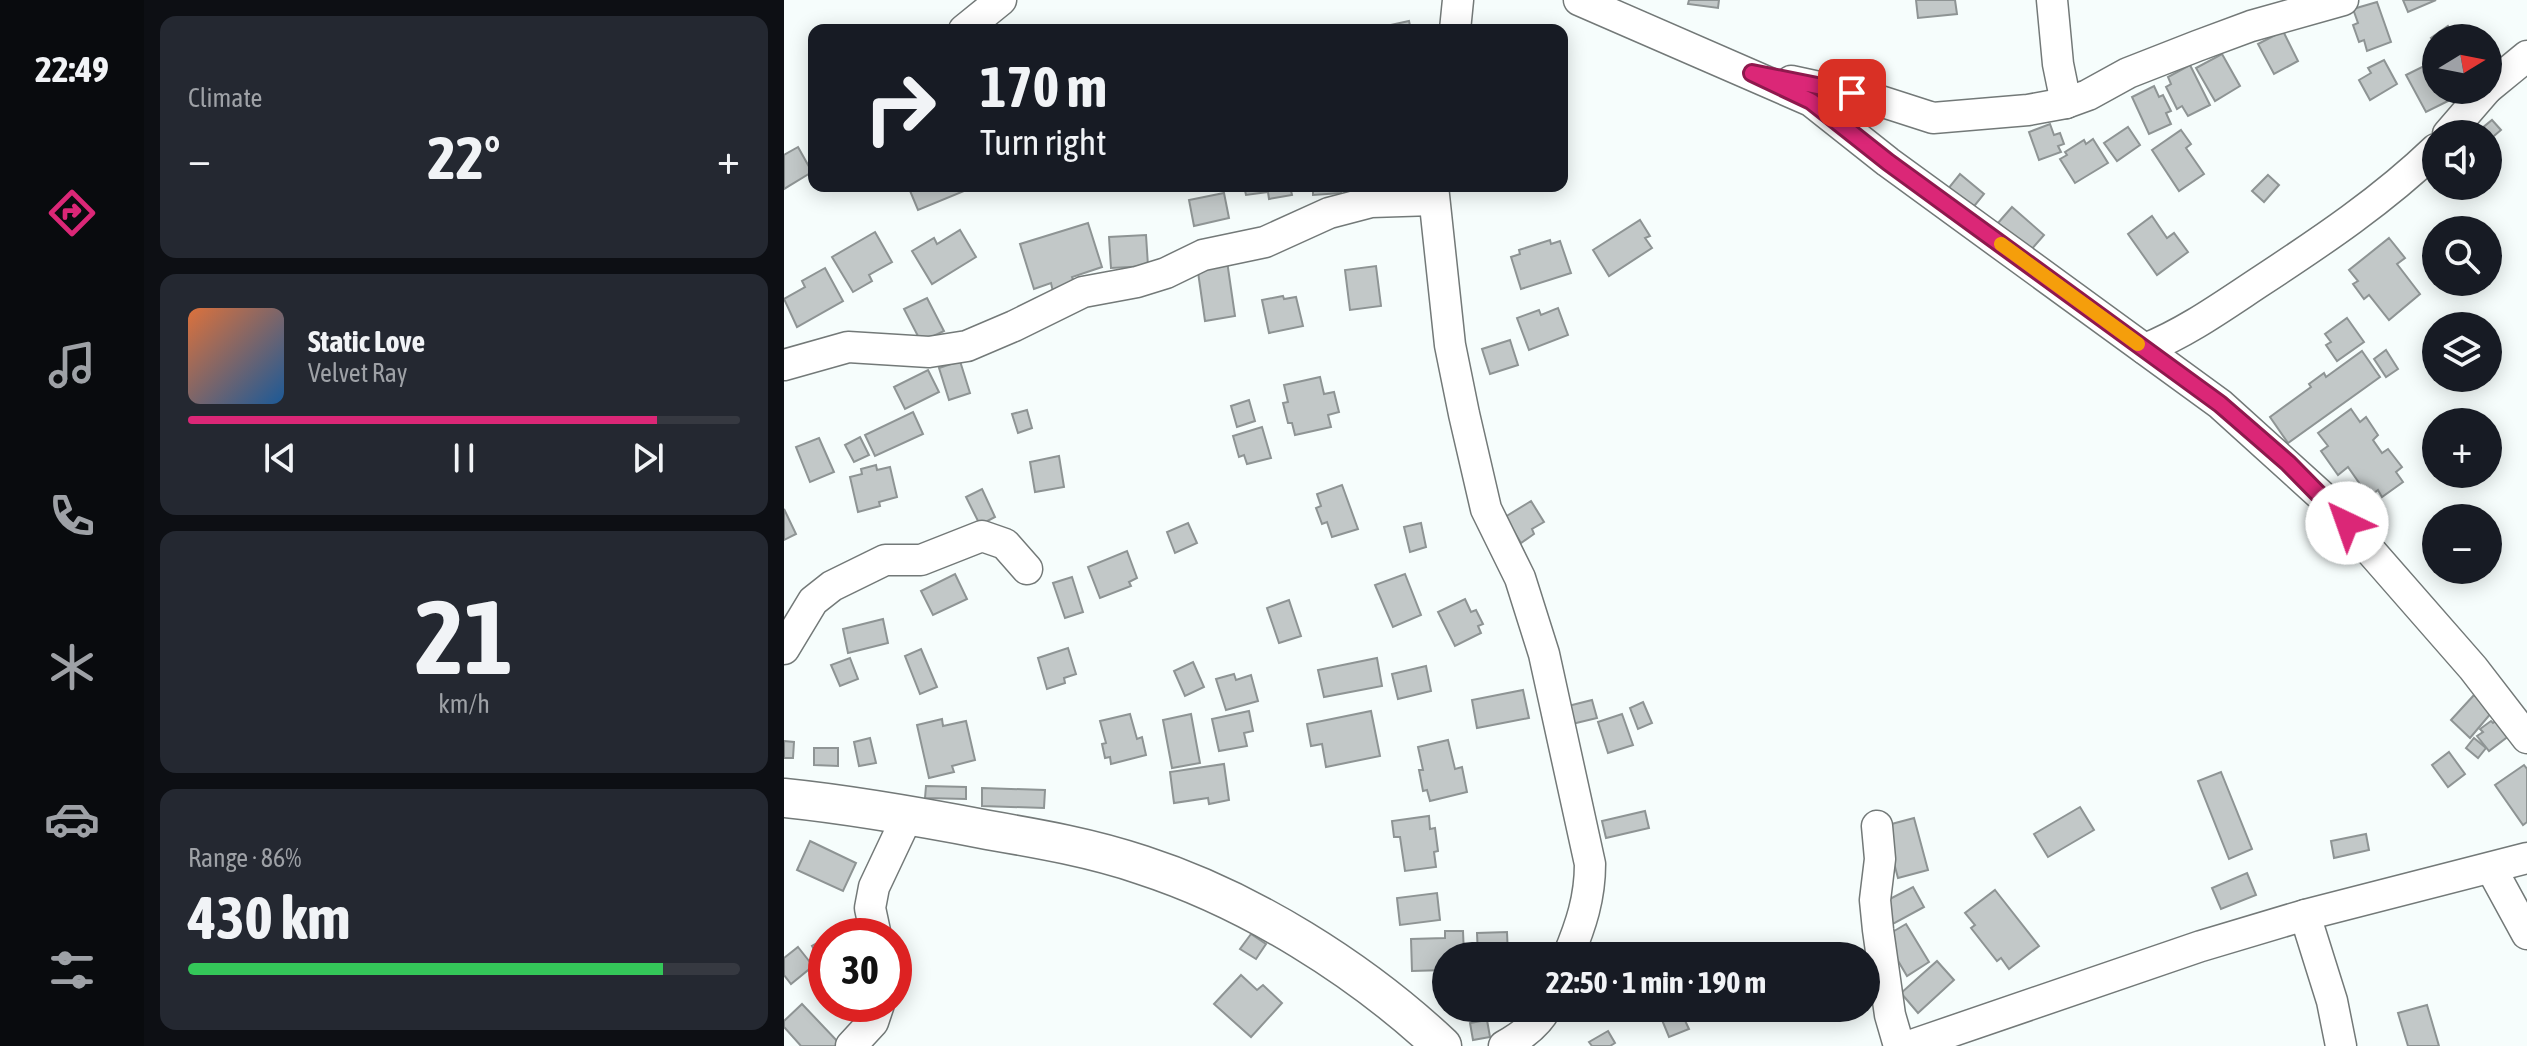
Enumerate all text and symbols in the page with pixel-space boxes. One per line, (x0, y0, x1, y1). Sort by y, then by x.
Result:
north arrow (2422, 24, 2502, 104)
map controls (2422, 24, 2502, 584)
text: 22:49 (35, 48, 109, 90)
text: 170 m (980, 55, 1107, 119)
icon: right (848, 56, 952, 160)
pin (1818, 59, 1886, 127)
icon: arrive (1830, 71, 1874, 115)
text: Climate (188, 83, 262, 113)
button: sound (2422, 120, 2502, 200)
text: Turn right (980, 121, 1107, 163)
text: 22° (428, 123, 500, 192)
text: − (188, 133, 211, 183)
text: + (717, 133, 740, 183)
icon: directions (44, 185, 100, 241)
button: search (2422, 216, 2502, 296)
button: layers (2422, 312, 2502, 392)
text: Static Love (308, 324, 425, 358)
icon: music (44, 337, 100, 393)
text: Velvet Ray (308, 358, 408, 388)
button: + (2422, 408, 2502, 488)
icon: previous (258, 436, 302, 480)
icon: pause (442, 436, 486, 480)
icon: next (626, 436, 670, 480)
position arrow (2305, 481, 2389, 565)
icon: phone (44, 488, 100, 544)
button: − (2422, 504, 2502, 584)
text: 21 (415, 577, 513, 696)
icon: climate (44, 639, 100, 695)
text: km/h (438, 689, 490, 719)
icon: car (44, 791, 100, 847)
text: Range · 86% (188, 843, 301, 873)
text: 430 km (188, 883, 350, 952)
speed limit sign: 30 (808, 918, 912, 1022)
icon: filters (44, 942, 100, 998)
text: 22:50 · 1 min · 190 m (1546, 965, 1766, 999)

